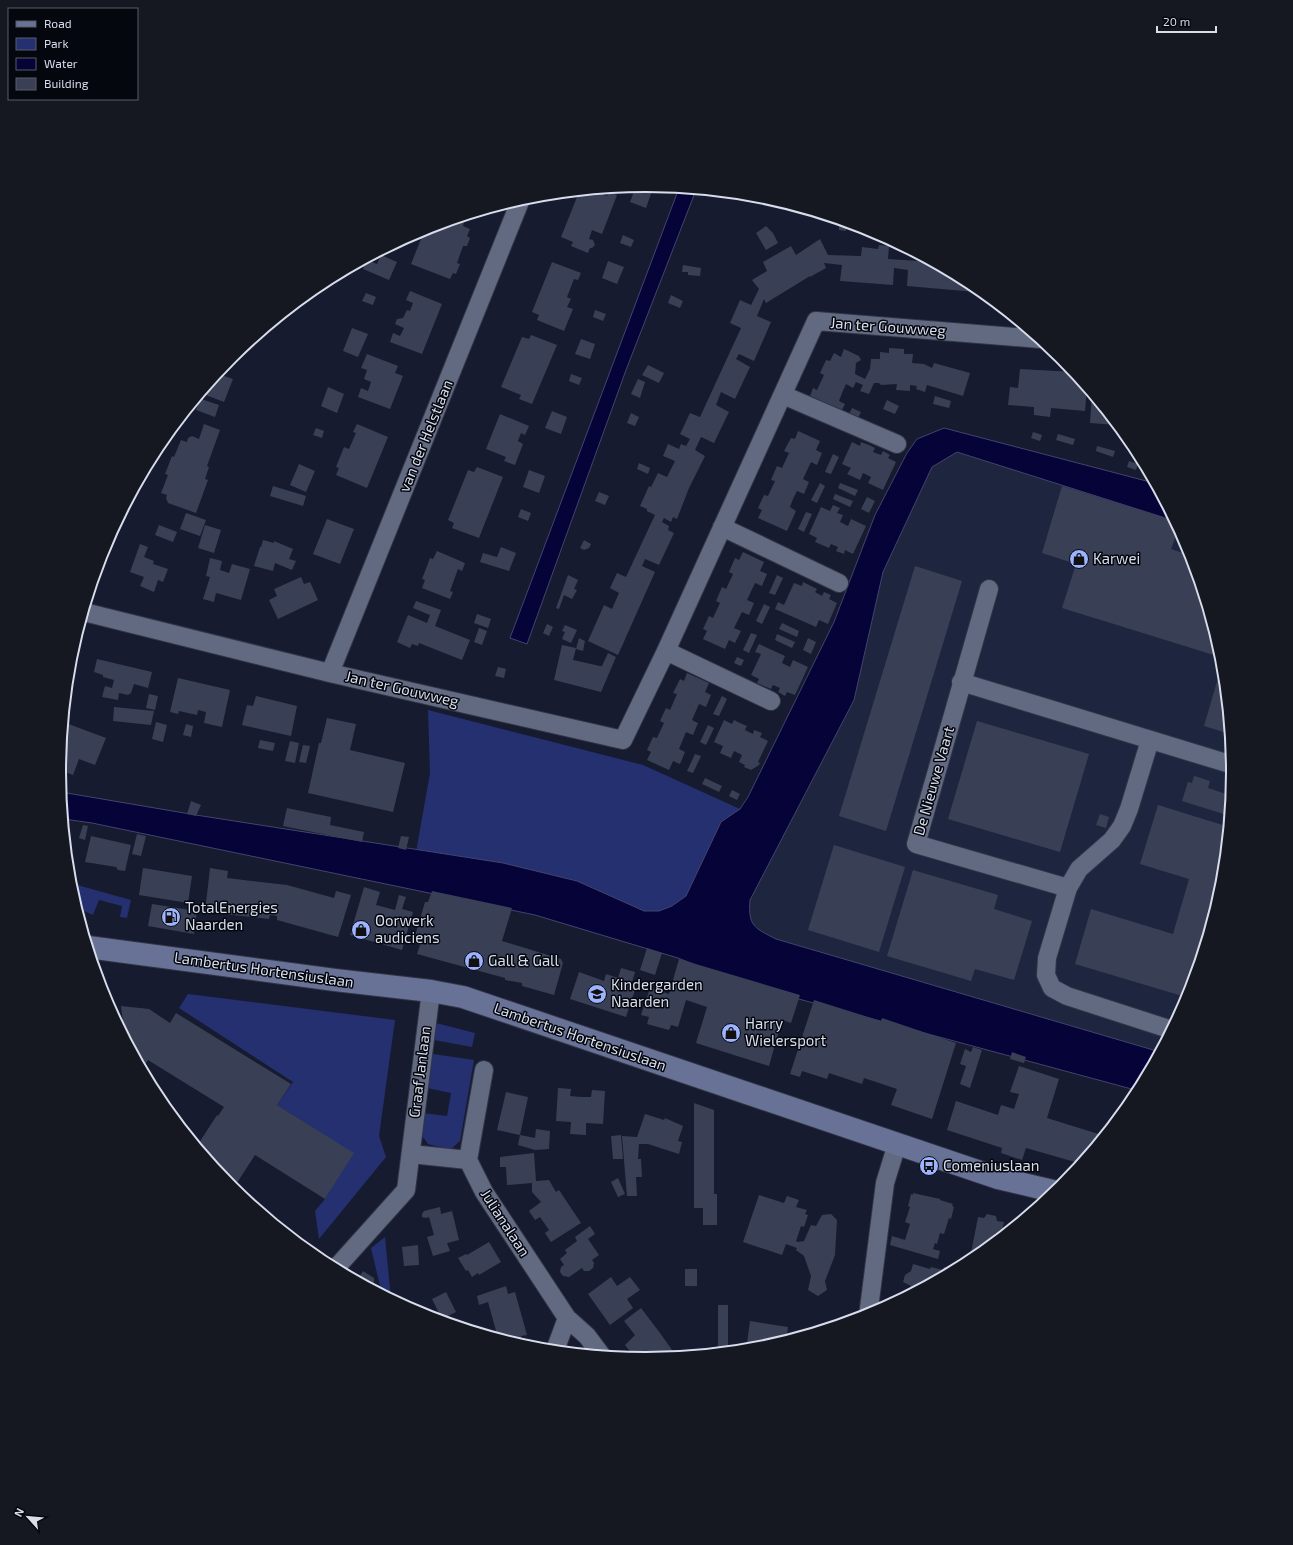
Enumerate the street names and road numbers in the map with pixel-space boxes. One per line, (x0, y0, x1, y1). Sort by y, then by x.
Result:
street label: Jan ter Gouwweg (830, 313, 947, 339)
street label: van der Helstlaan (394, 377, 456, 494)
street label: Jan ter Gouwweg (344, 666, 461, 710)
street label: De Nieuwe Vaart (909, 724, 957, 837)
street label: Lambertus Hortensiuslaan (173, 947, 355, 991)
street label: Lambertus Hortensiuslaan (492, 998, 669, 1074)
street label: Graaf Janlaan (404, 1025, 434, 1119)
street label: Julianalaan (477, 1185, 534, 1260)

